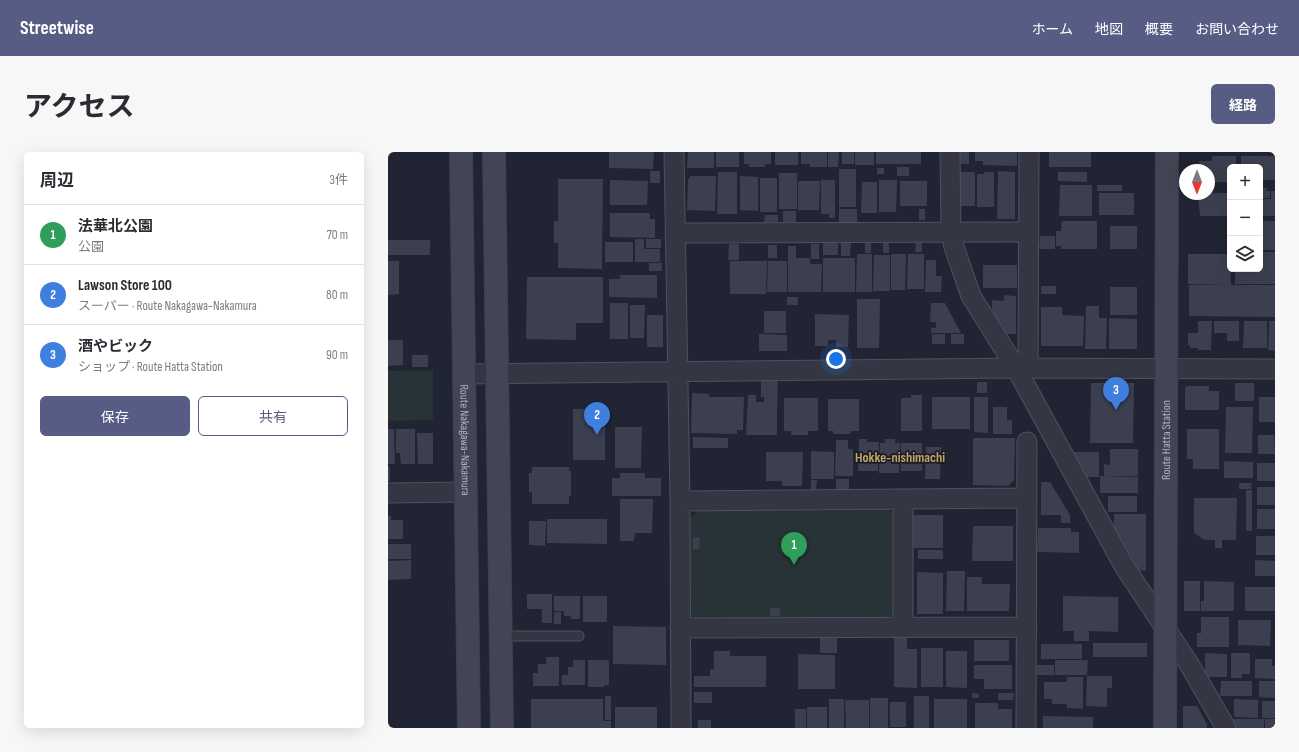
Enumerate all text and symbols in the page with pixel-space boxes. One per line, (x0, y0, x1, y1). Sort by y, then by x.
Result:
text: Streetwise (20, 17, 94, 40)
text: ホーム (1031, 21, 1073, 38)
text: 地図 (1095, 21, 1123, 38)
text: 概要 (1145, 21, 1173, 38)
text: お問い合わせ (1195, 21, 1279, 38)
button: 経路 (1211, 84, 1275, 124)
text: アクセス (24, 91, 135, 124)
north arrow (1179, 164, 1215, 200)
map controls (1227, 164, 1263, 272)
button: + (1227, 164, 1263, 200)
text: 周辺 (40, 171, 74, 191)
text: 3件 (330, 172, 348, 188)
button: − (1227, 200, 1263, 236)
text: 法華北公園 (78, 217, 153, 236)
text: 1 (50, 227, 56, 243)
text: 70 m (327, 227, 348, 243)
button: layers (1227, 236, 1263, 272)
text: 公園 (78, 239, 104, 255)
text: Lawson Store 100 (78, 276, 172, 295)
text: 2 (50, 287, 56, 303)
text: 80 m (326, 287, 348, 303)
text: スーパー · Route Nakagawa-Nakamura (78, 298, 257, 314)
text: 酒やビック (78, 337, 153, 356)
text: 3 (50, 347, 56, 363)
text: 90 m (326, 347, 348, 363)
your location (826, 349, 846, 369)
text: ショップ · Route Hatta Station (78, 359, 223, 375)
pin: 3 (1103, 377, 1129, 410)
street label: Route Nakagawa-Nakamura (456, 384, 473, 496)
button: 保存 (40, 396, 190, 436)
button: 共有 (198, 396, 348, 436)
street label: Route Hatta Station (1159, 400, 1174, 480)
pin: 2 (584, 402, 610, 435)
district label: Hokke-nishimachi (855, 449, 945, 466)
pin: 1 (781, 532, 807, 565)

